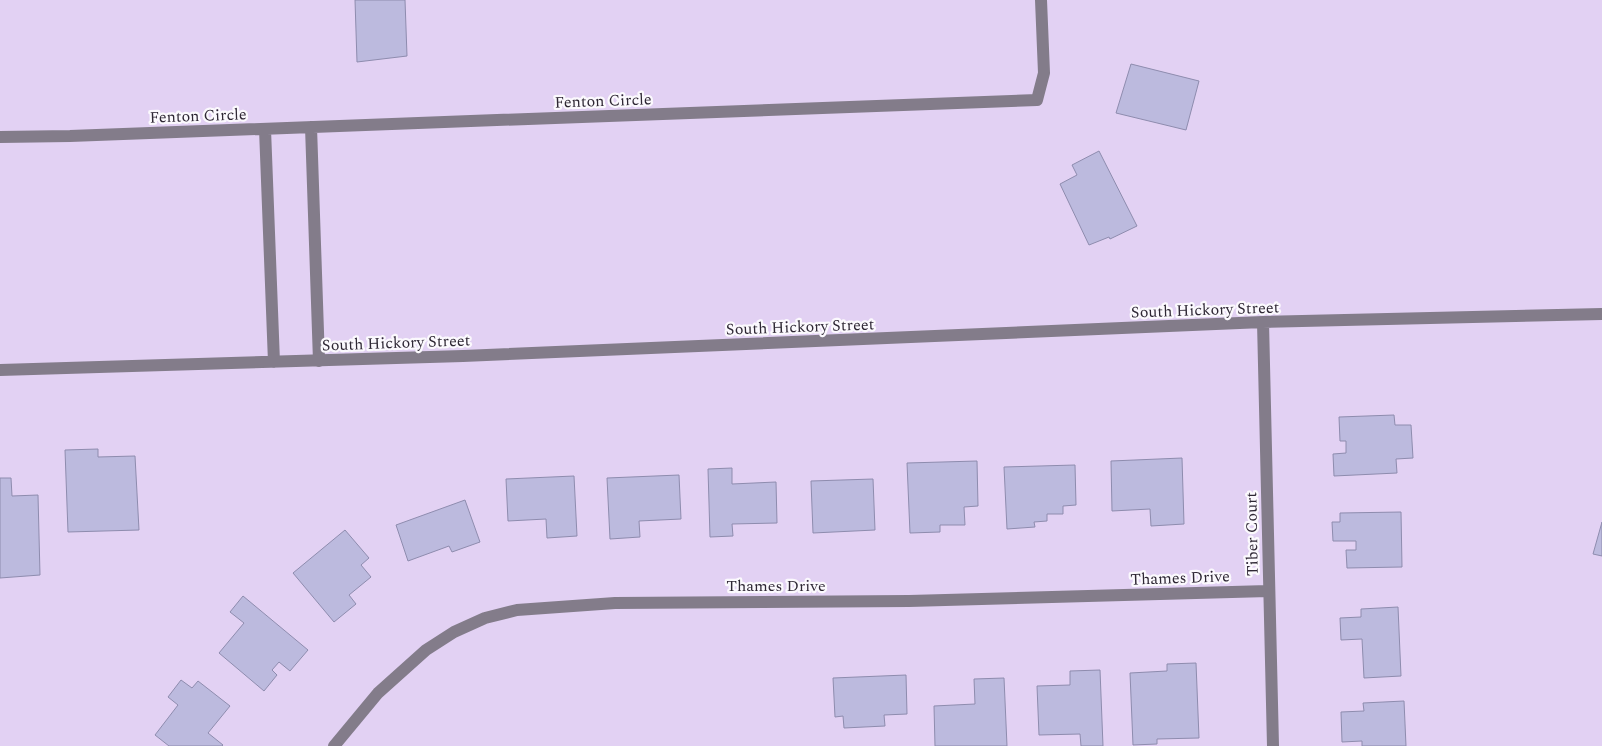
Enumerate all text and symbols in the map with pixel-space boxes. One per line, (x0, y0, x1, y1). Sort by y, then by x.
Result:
street label: Fenton Circle (554, 87, 652, 115)
street label: Fenton Circle (149, 102, 247, 130)
street label: South Hickory Street (1131, 295, 1280, 325)
street label: South Hickory Street (726, 312, 875, 342)
street label: South Hickory Street (322, 328, 471, 358)
street label: Tiber Court (1239, 491, 1265, 576)
street label: Thames Drive (1130, 564, 1230, 592)
street label: Thames Drive (726, 574, 826, 598)

